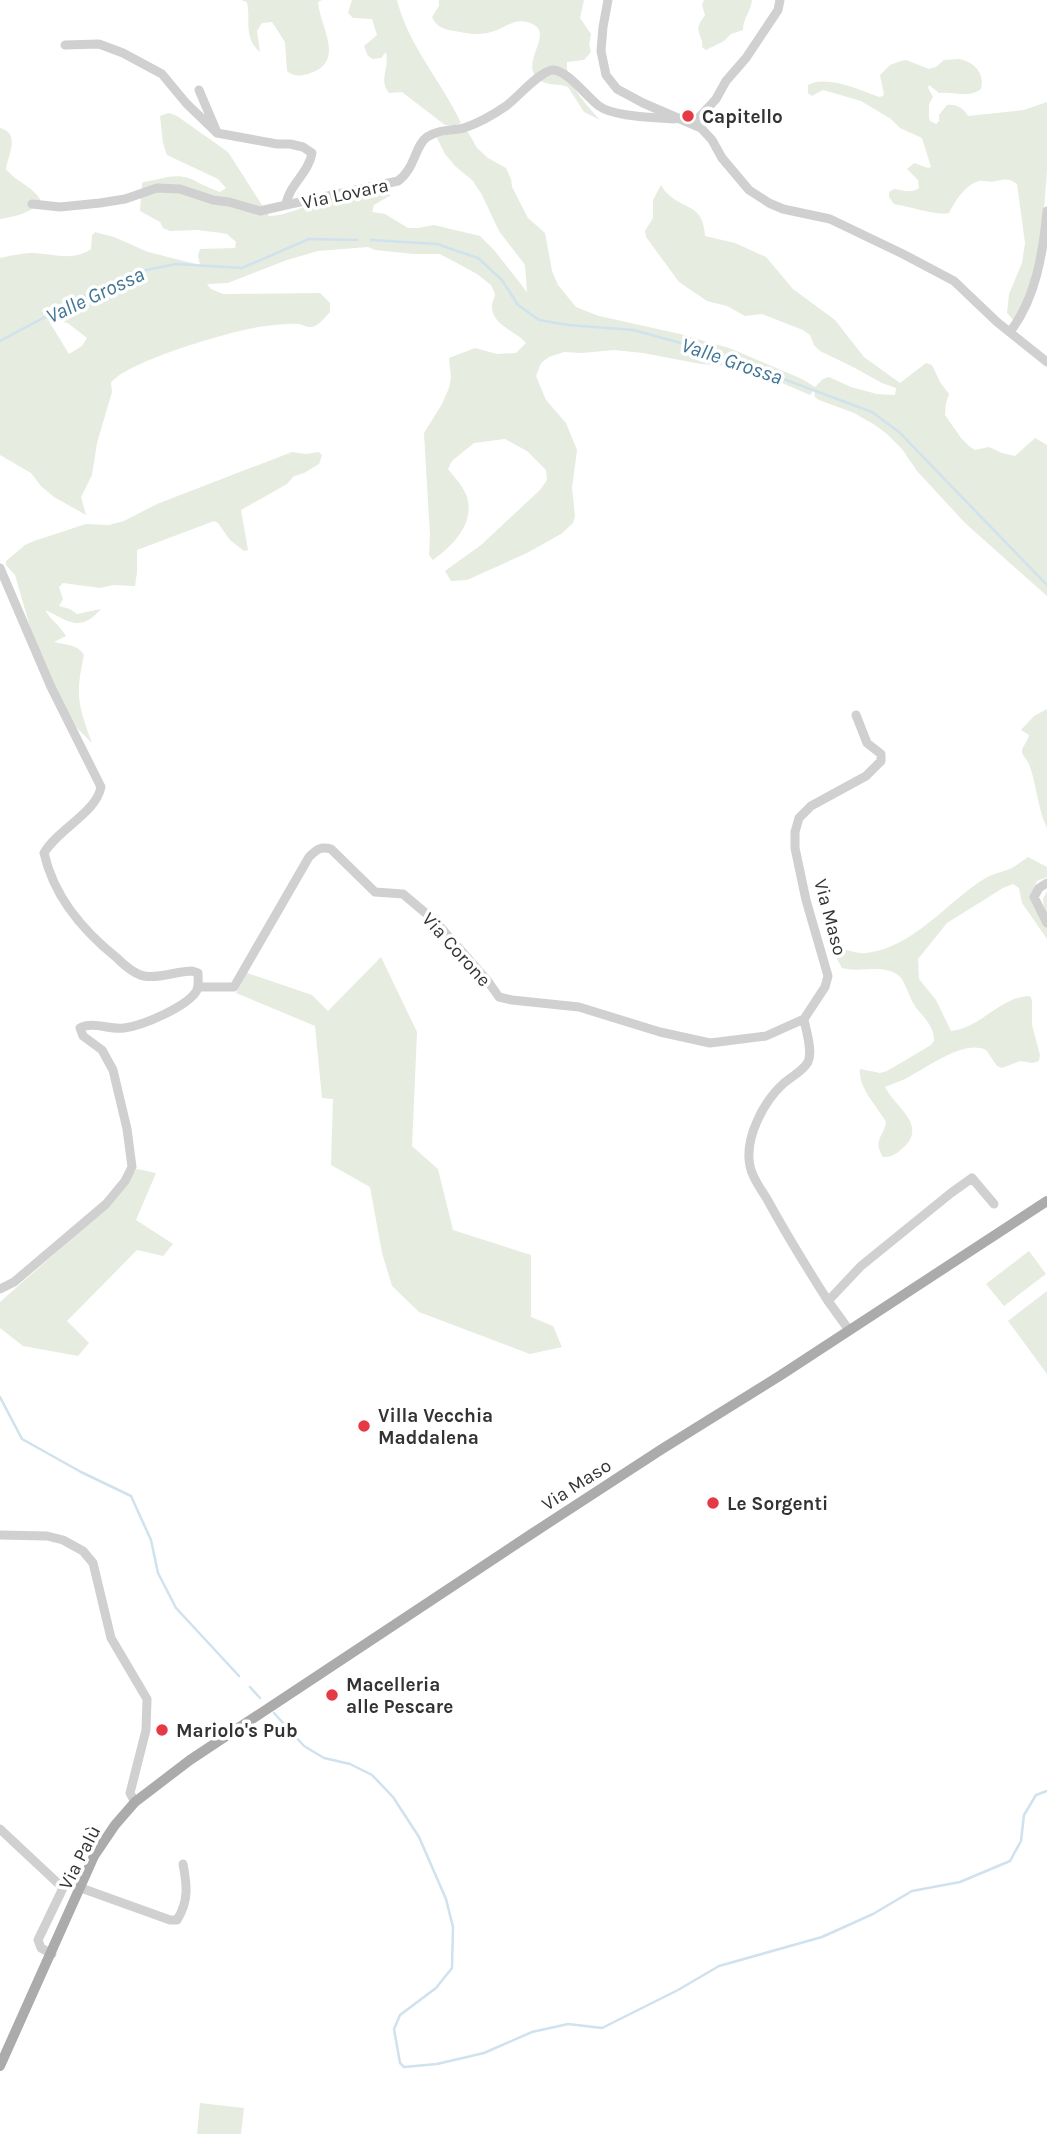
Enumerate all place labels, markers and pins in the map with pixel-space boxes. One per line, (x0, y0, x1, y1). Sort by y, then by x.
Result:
place label: Capitello (702, 106, 783, 128)
marker: Capitello (680, 108, 696, 124)
place label: Villa Vecchia Maddalena (378, 1405, 493, 1449)
marker: Villa Vecchia Maddalena (356, 1418, 372, 1434)
place label: Le Sorgenti (727, 1493, 828, 1515)
marker: Le Sorgenti (705, 1495, 721, 1511)
place label: Macelleria alle Pescare (346, 1674, 453, 1718)
marker: Macelleria alle Pescare (324, 1687, 340, 1703)
place label: Mariolo's Pub (176, 1720, 298, 1742)
marker: Mariolo's Pub (154, 1722, 170, 1738)

